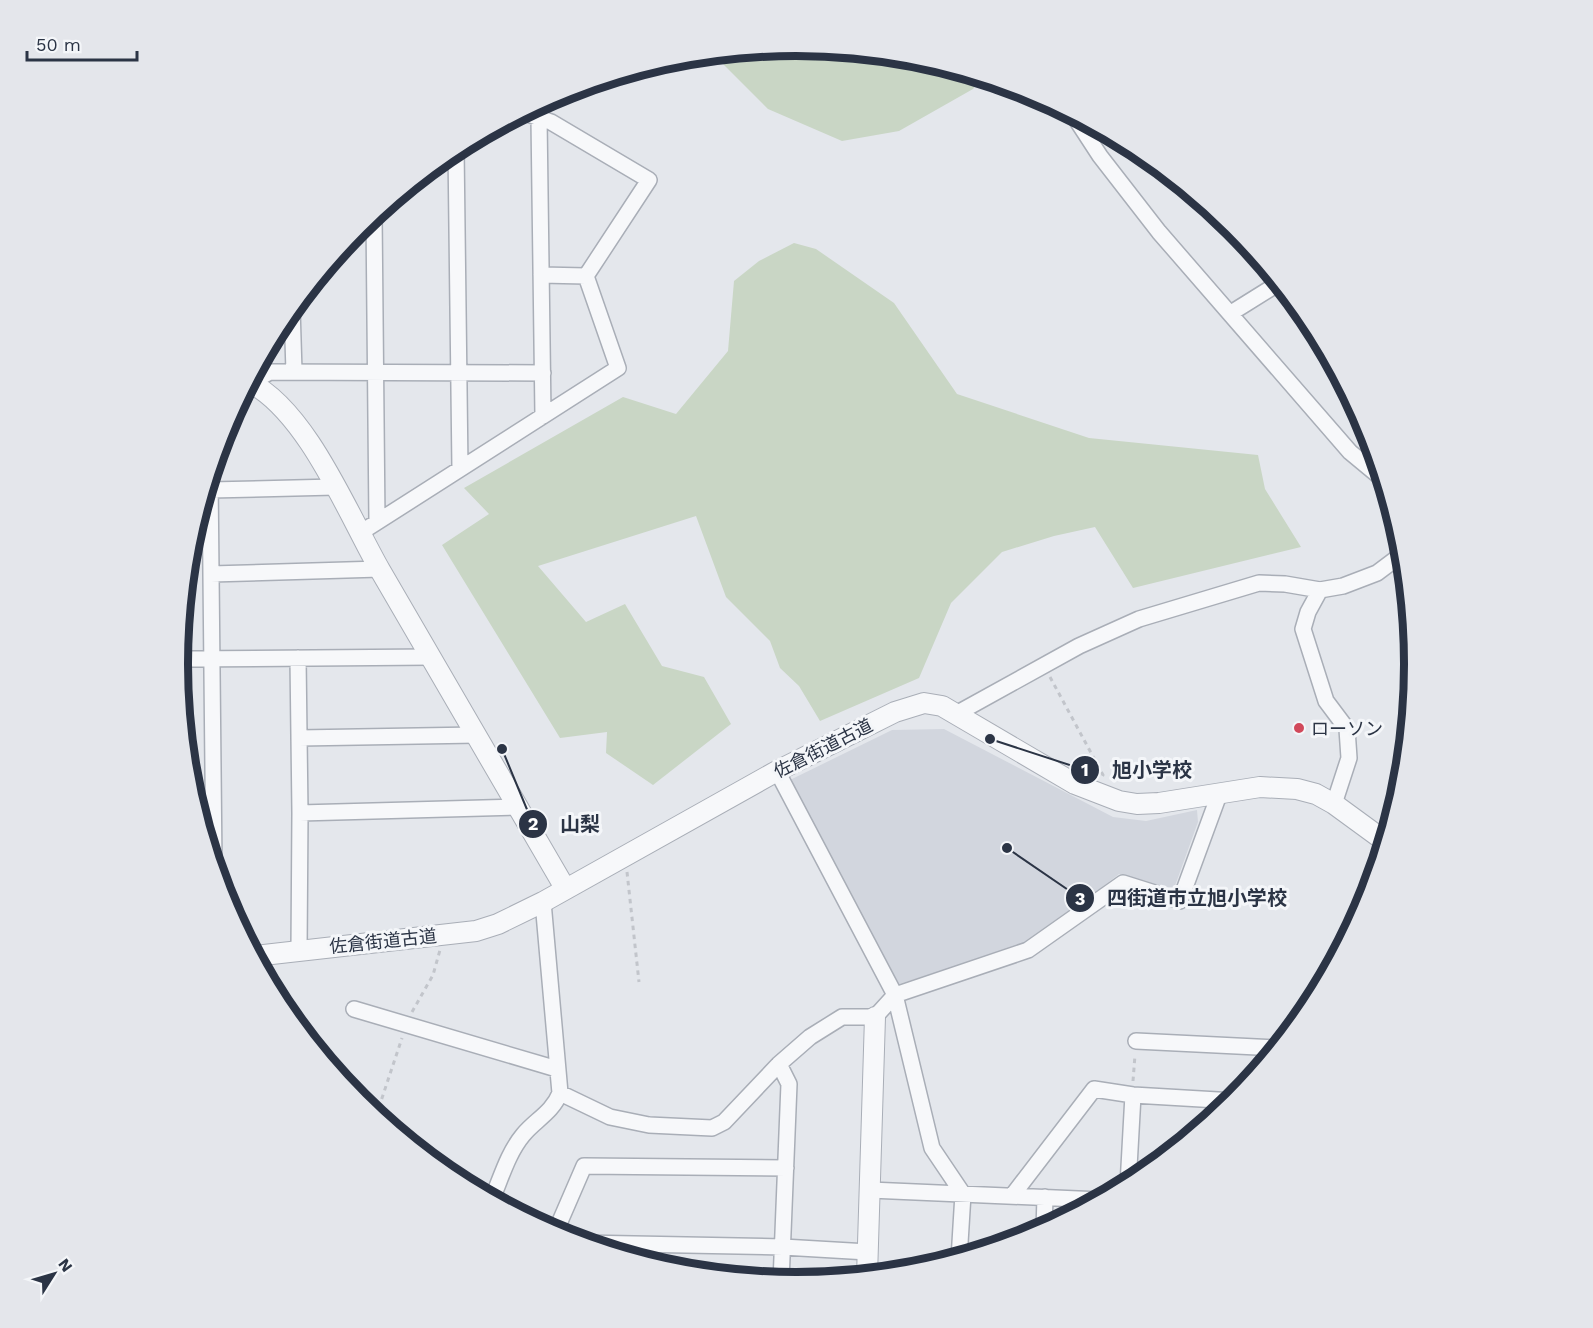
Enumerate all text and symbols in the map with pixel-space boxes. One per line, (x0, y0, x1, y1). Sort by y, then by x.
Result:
scale bar (27, 24, 136, 62)
text: 50 m (36, 34, 81, 55)
street label: 佐倉街道古道 (770, 714, 876, 782)
place label: ローソン (1311, 718, 1383, 739)
marker: ローソン (1292, 721, 1306, 735)
callout: 旭小学校 (1070, 751, 1204, 789)
text: 旭小学校 (1112, 758, 1192, 782)
text: 1 (1081, 759, 1089, 780)
callout: 山梨 (518, 805, 612, 843)
text: 山梨 (560, 812, 600, 836)
text: 2 (528, 813, 538, 834)
callout: 四街道市立旭小学校 (1065, 879, 1299, 917)
text: 四街道市立旭小学校 (1107, 886, 1287, 910)
text: 3 (1075, 888, 1085, 909)
street label: 佐倉街道古道 (328, 925, 438, 957)
north arrow (24, 1244, 84, 1304)
text: N (54, 1255, 77, 1276)

